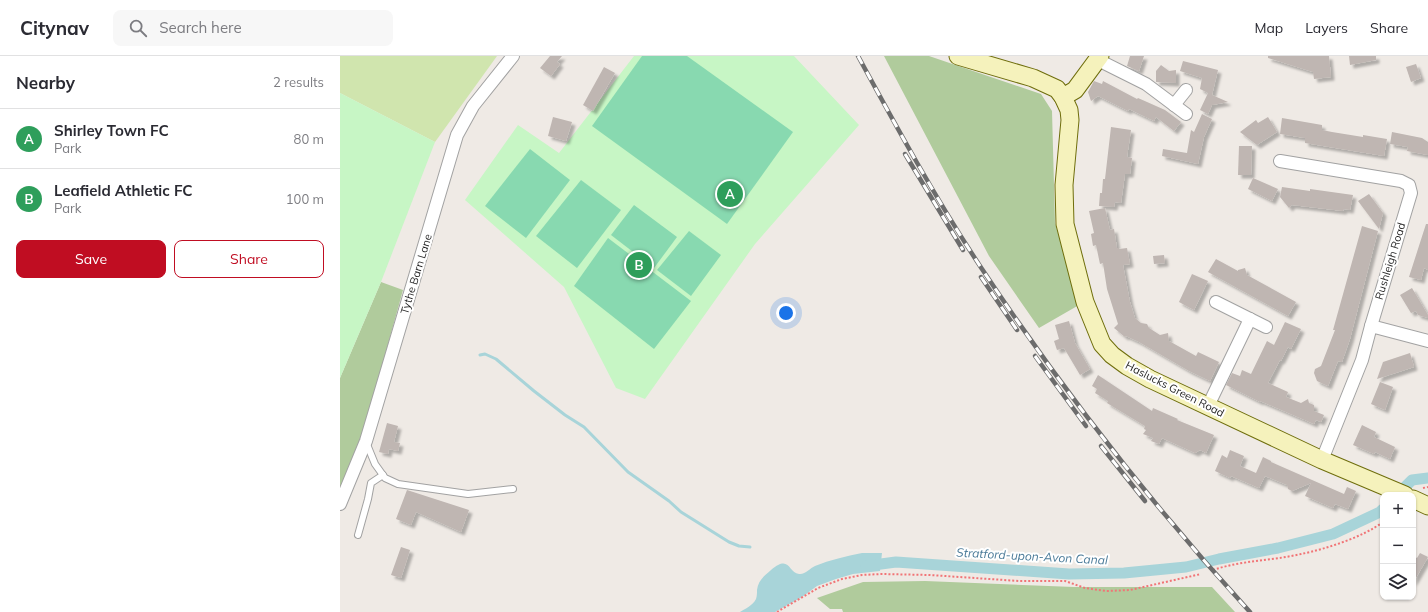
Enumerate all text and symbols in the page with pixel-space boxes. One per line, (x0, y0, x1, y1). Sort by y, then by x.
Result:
search box (113, 10, 393, 46)
text: Citynav (20, 16, 89, 40)
icon: search (127, 17, 149, 39)
text: Search here (159, 18, 242, 37)
text: Map (1254, 19, 1283, 37)
text: Layers (1305, 19, 1348, 37)
text: Share (1370, 19, 1408, 37)
text: Nearby (16, 72, 75, 93)
text: 2 results (273, 74, 324, 90)
text: Shirley Town FC (54, 121, 169, 140)
text: A (24, 131, 34, 147)
text: 80 m (294, 131, 324, 147)
text: Park (54, 140, 81, 156)
pin: A (717, 179, 743, 209)
text: Leafield Athletic FC (54, 181, 193, 200)
text: B (25, 191, 33, 207)
text: 100 m (286, 191, 324, 207)
text: Park (54, 200, 81, 216)
street label: Rushleigh Road (1372, 221, 1408, 301)
street label: Tythe Barn Lane (397, 232, 435, 316)
button: Save (16, 240, 166, 278)
button: Share (174, 240, 324, 278)
pin: B (626, 250, 652, 280)
your location (776, 303, 796, 323)
street label: Haslucks Green Road (1123, 358, 1227, 420)
map controls (1380, 492, 1416, 600)
button: + (1380, 492, 1416, 528)
button: − (1380, 528, 1416, 564)
water label: Stratford-upon-Avon Canal (956, 545, 1108, 567)
button: layers (1380, 564, 1416, 600)

